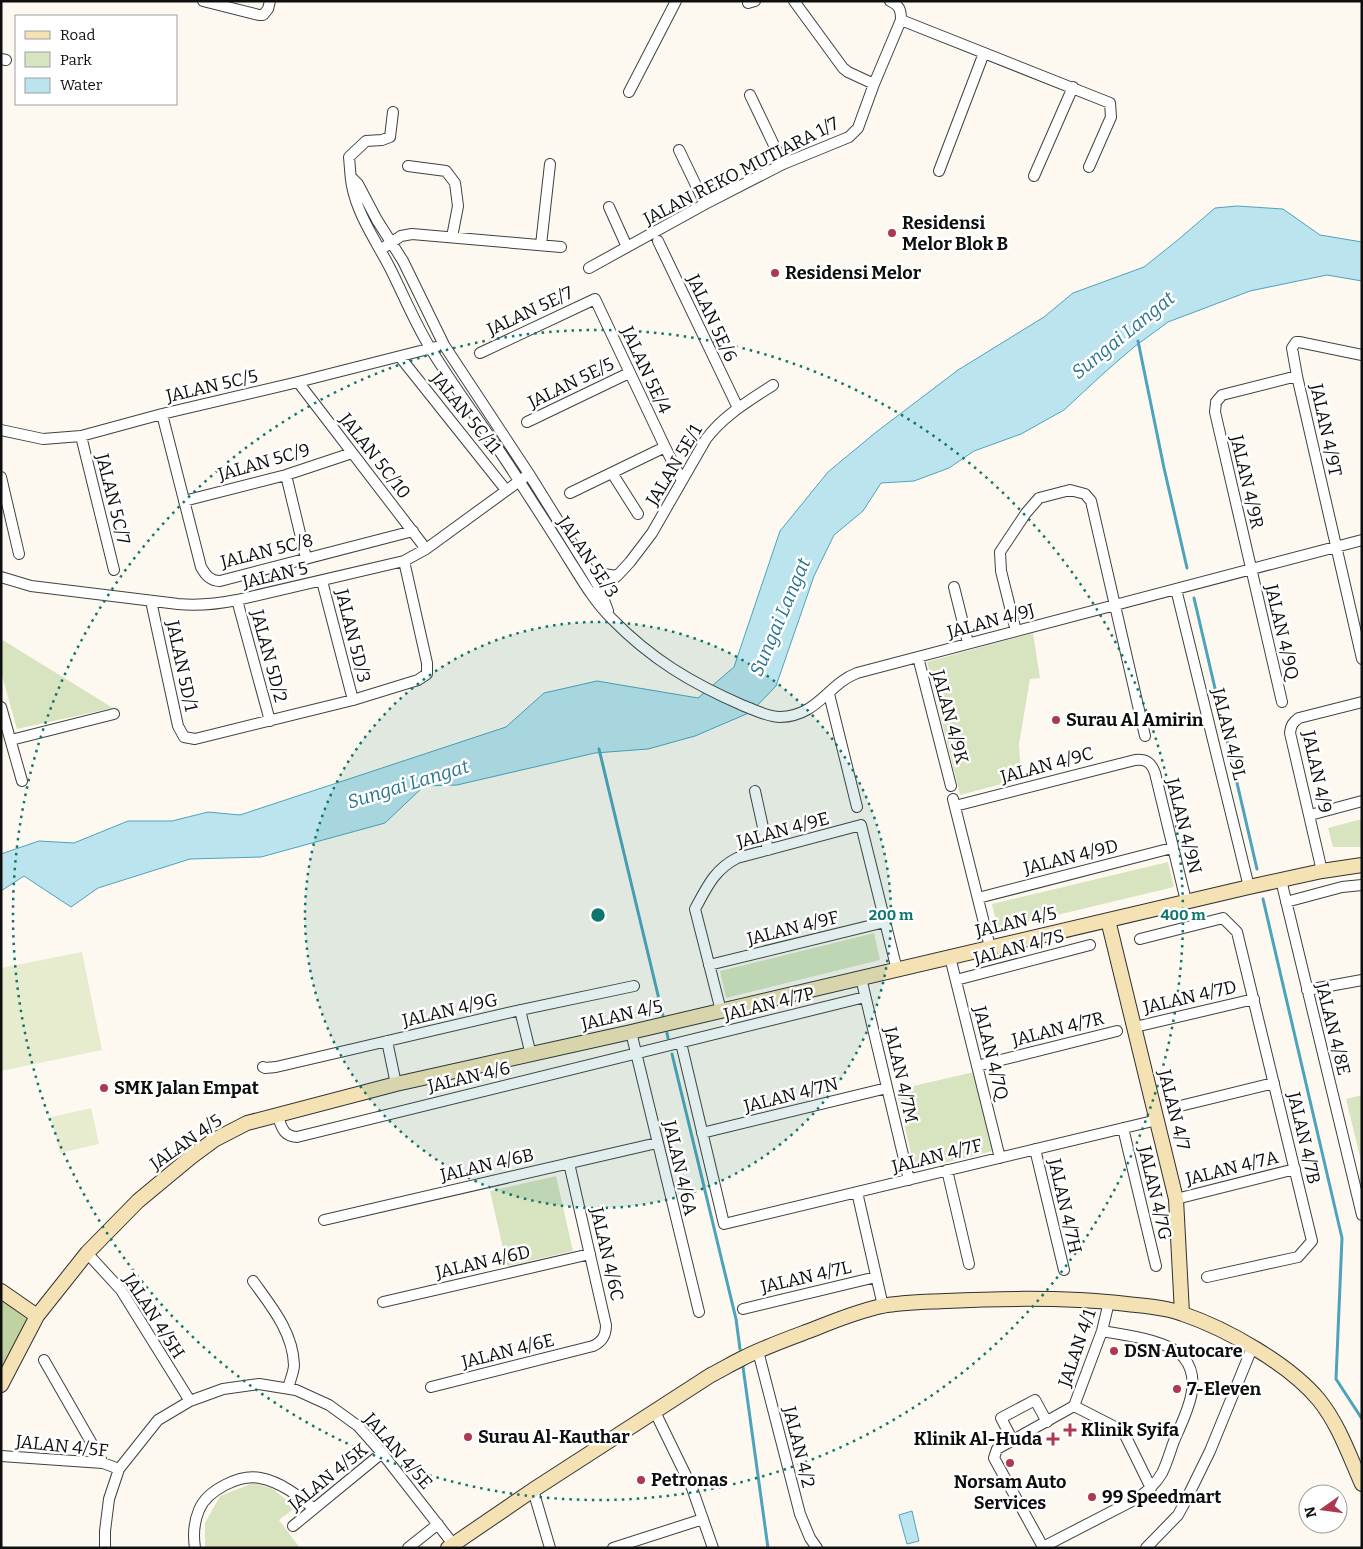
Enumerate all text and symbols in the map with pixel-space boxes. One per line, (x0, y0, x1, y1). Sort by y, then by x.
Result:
legend (15, 15, 178, 105)
text: Road (60, 26, 95, 44)
text: Park (60, 51, 92, 69)
text: Water (60, 76, 103, 94)
street label: JALAN REKO MUTIARA 1/7 (639, 112, 842, 230)
place label: Residensi Melor Blok B (902, 212, 1008, 255)
marker: Residensi Melor Blok B (886, 227, 898, 239)
place label: Residensi Melor (785, 262, 922, 284)
marker: Residensi Melor (769, 267, 781, 279)
street label: JALAN 5E/6 (682, 270, 742, 365)
street label: JALAN 5E/7 (483, 282, 576, 341)
water label: Sungai Langat (1067, 286, 1179, 384)
street label: JALAN 5E/4 (616, 322, 676, 418)
street label: JALAN 5E/5 (524, 353, 618, 414)
street label: JALAN 5C/5 (163, 365, 260, 407)
street label: JALAN 5C/11 (426, 367, 506, 459)
street label: JALAN 4/9T (1305, 381, 1347, 479)
street label: JALAN 5C/10 (334, 408, 415, 503)
street label: JALAN 5E/1 (641, 420, 707, 510)
street label: JALAN 4/9R (1225, 432, 1268, 531)
street label: JALAN 5C/9 (215, 438, 312, 486)
street label: JALAN 5C/7 (91, 450, 135, 547)
street label: JALAN 5E/3 (552, 511, 623, 602)
street label: JALAN 5C/8 (217, 529, 316, 573)
water label: Sungai Langat (745, 554, 815, 679)
street label: JALAN 5 (239, 557, 310, 593)
street label: JALAN 4/9Q (1260, 581, 1304, 683)
street label: JALAN 5D/3 (331, 586, 375, 685)
street label: JALAN 4/9J (944, 599, 1037, 643)
street label: JALAN 5D/2 (246, 606, 292, 705)
street label: JALAN 5D/1 (161, 617, 203, 714)
street label: JALAN 4/9K (927, 667, 973, 767)
street label: JALAN 4/9L (1207, 685, 1251, 782)
place label: Surau Al Amirin (1066, 709, 1204, 731)
marker: Surau Al Amirin (1050, 714, 1062, 726)
street label: JALAN 4/9 (1297, 728, 1336, 815)
street label: JALAN 4/9C (997, 742, 1096, 788)
water label: Sungai Langat (344, 755, 472, 813)
street label: JALAN 4/9N (1161, 775, 1207, 876)
street label: JALAN 4/9E (733, 807, 832, 853)
street label: JALAN 4/9D (1021, 835, 1121, 880)
street label: JALAN 4/5 (972, 902, 1059, 942)
centre of rings (589, 906, 607, 924)
street label: JALAN 4/9F (744, 906, 841, 950)
text: 200 m (869, 906, 914, 924)
text: 400 m (1160, 906, 1206, 924)
street label: JALAN 4/7S (970, 924, 1067, 970)
street label: JALAN 4/7D (1140, 976, 1239, 1019)
street label: JALAN 4/8E (1311, 979, 1355, 1078)
street label: JALAN 4/7P (720, 982, 817, 1026)
street label: JALAN 4/9G (399, 988, 500, 1032)
street label: JALAN 4/5 (578, 995, 665, 1035)
street label: JALAN 4/7Q (969, 1003, 1014, 1103)
street label: JALAN 4/7R (1009, 1007, 1106, 1051)
street label: JALAN 4/7M (879, 1024, 923, 1125)
street label: JALAN 4/6 (425, 1057, 512, 1097)
street label: JALAN 4/7 (1153, 1067, 1195, 1153)
street label: JALAN 4/7N (741, 1073, 840, 1118)
place label: SMK Jalan Empat (114, 1077, 259, 1099)
marker: SMK Jalan Empat (98, 1082, 110, 1094)
street label: JALAN 4/7B (1283, 1089, 1325, 1186)
street label: JALAN 4/5 (145, 1109, 226, 1175)
street label: JALAN 4/6A (658, 1118, 702, 1218)
street label: JALAN 4/7F (889, 1134, 984, 1178)
street label: JALAN 4/7G (1133, 1143, 1176, 1242)
street label: JALAN 4/6B (437, 1144, 536, 1187)
street label: JALAN 4/7A (1182, 1146, 1281, 1190)
street label: JALAN 4/7H (1043, 1156, 1087, 1255)
street label: JALAN 4/6C (585, 1204, 628, 1303)
street label: JALAN 4/6D (432, 1240, 533, 1284)
street label: JALAN 4/7L (758, 1256, 853, 1298)
street label: JALAN 4/5H (118, 1268, 190, 1363)
street label: JALAN 4/1 (1053, 1306, 1101, 1391)
street label: JALAN 4/6E (458, 1329, 557, 1373)
place label: DSN Autocare (1124, 1340, 1243, 1362)
marker: DSN Autocare (1108, 1345, 1120, 1357)
place label: 7-Eleven (1187, 1378, 1262, 1400)
marker: 7-Eleven (1171, 1383, 1183, 1395)
street label: JALAN 4/2 (778, 1403, 820, 1490)
street label: JALAN 4/5E (358, 1408, 437, 1494)
place label: Klinik Syifa (1081, 1419, 1179, 1441)
marker: Klinik Syifa (1063, 1423, 1077, 1437)
place label: Surau Al-Kauthar (478, 1426, 630, 1448)
place label: Klinik Al-Huda (914, 1428, 1042, 1450)
street label: JALAN 4/5F (14, 1430, 109, 1462)
marker: Surau Al-Kauthar (462, 1431, 474, 1443)
marker: Klinik Al-Huda (1046, 1432, 1060, 1446)
street label: JALAN 4/5K (283, 1438, 372, 1516)
marker: Norsam Auto Services (1004, 1457, 1016, 1469)
place label: Petronas (651, 1469, 728, 1491)
place label: Norsam Auto Services (954, 1471, 1066, 1514)
marker: Petronas (635, 1474, 647, 1486)
north arrow (1298, 1484, 1348, 1534)
place label: 99 Speedmart (1102, 1486, 1221, 1508)
marker: 99 Speedmart (1086, 1491, 1098, 1503)
text: N (1301, 1505, 1320, 1519)

